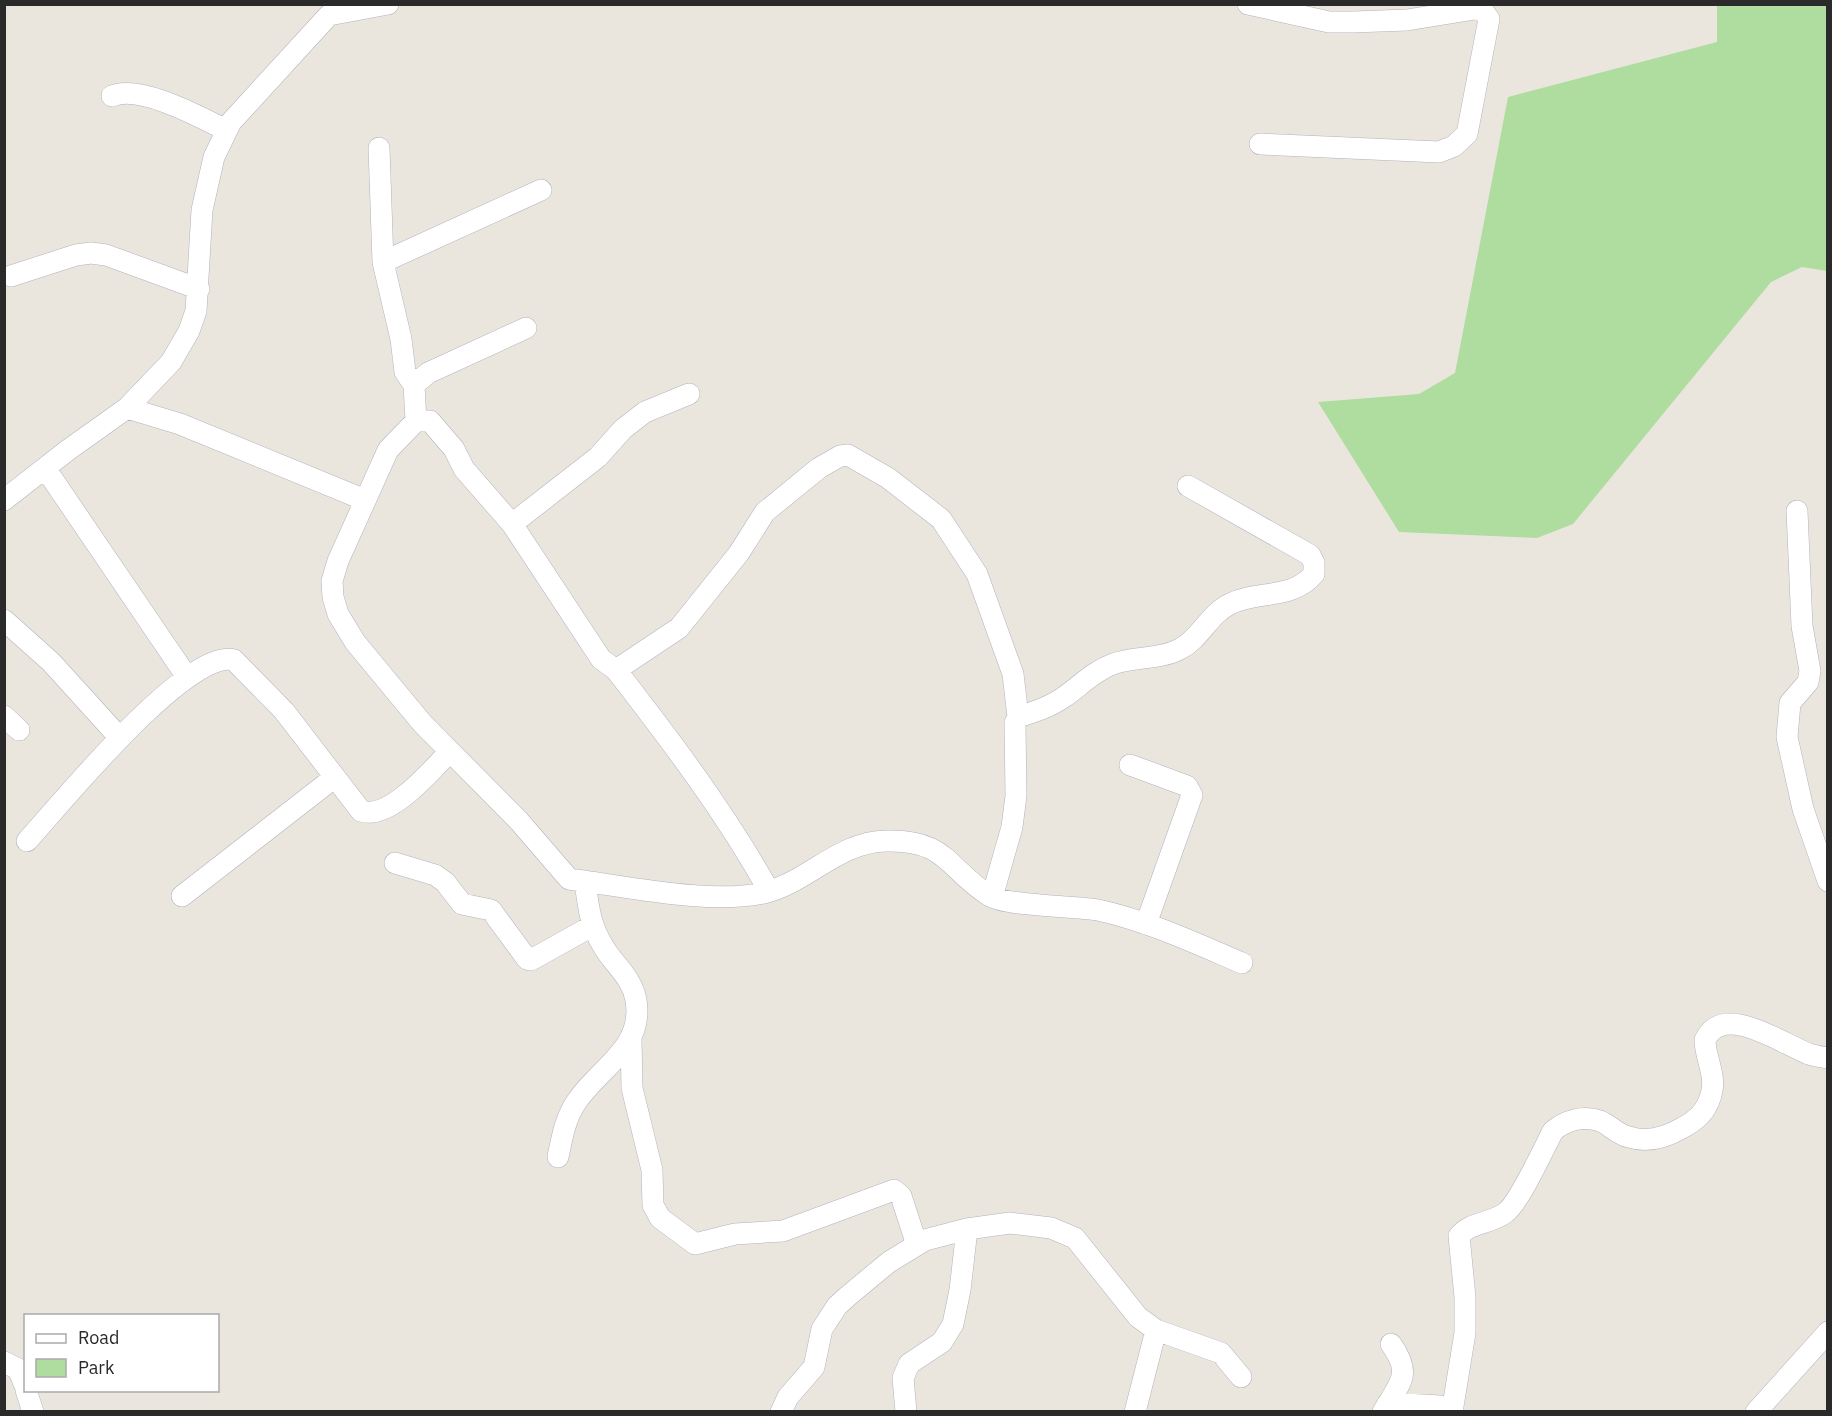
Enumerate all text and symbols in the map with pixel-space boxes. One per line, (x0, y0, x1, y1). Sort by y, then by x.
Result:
legend (24, 1314, 219, 1392)
text: Road (78, 1326, 119, 1349)
text: Park (78, 1356, 115, 1379)

